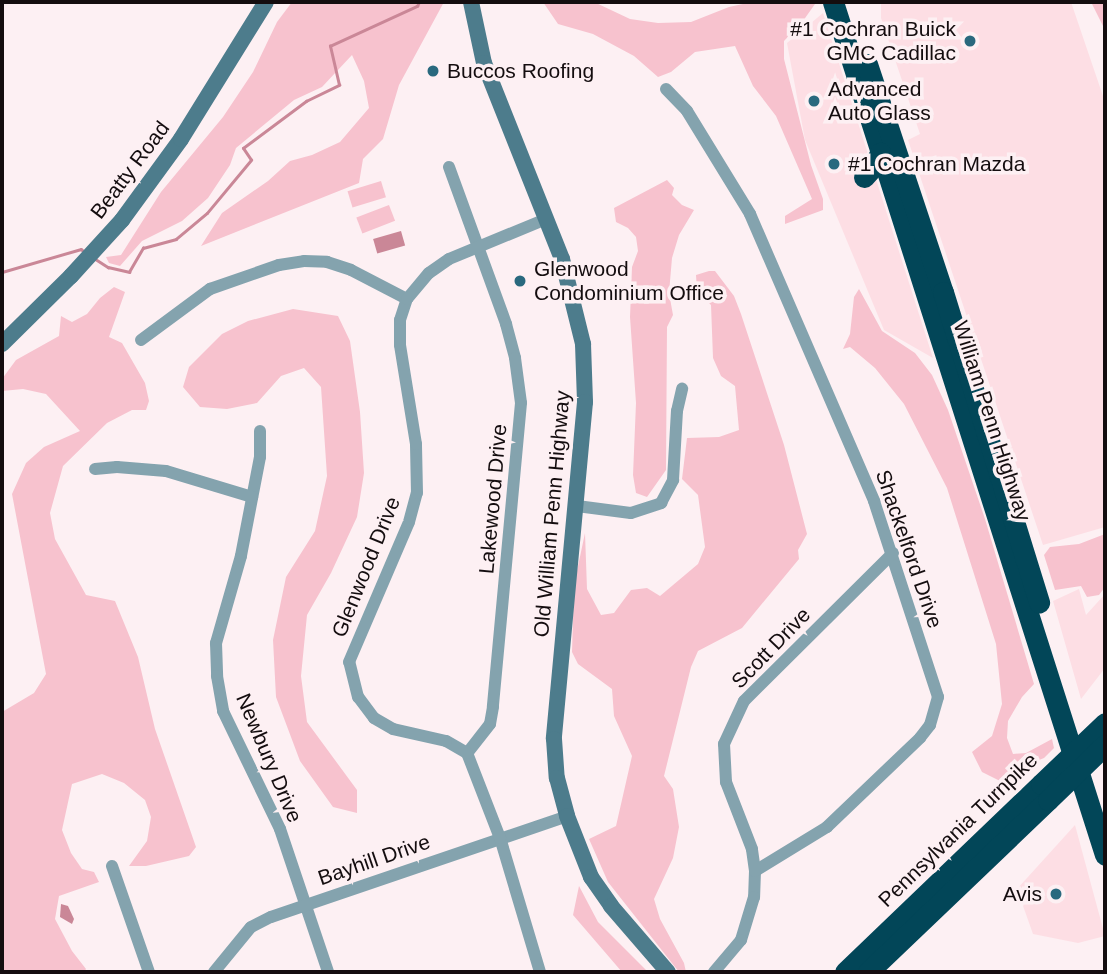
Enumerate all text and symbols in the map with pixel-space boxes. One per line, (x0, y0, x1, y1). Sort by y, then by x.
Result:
place label: #1 Cochran Buick GMC Cadillac (790, 16, 956, 66)
marker: #1 Cochran Buick GMC Cadillac (962, 33, 978, 49)
place label: Buccos Roofing (447, 58, 594, 84)
marker: Buccos Roofing (425, 63, 441, 79)
place label: Advanced Auto Glass (828, 76, 931, 126)
marker: Advanced Auto Glass (806, 93, 822, 109)
street label: Beatty Road (85, 116, 175, 224)
place label: #1 Cochran Mazda (848, 151, 1025, 177)
marker: #1 Cochran Mazda (826, 156, 842, 172)
place label: Glenwood Condominium Office (534, 256, 724, 306)
marker: Glenwood Condominium Office (512, 273, 528, 289)
street label: William Penn Highway (948, 318, 1036, 524)
street label: Old William Penn Highway (529, 390, 575, 638)
street label: Lakewood Drive (474, 423, 512, 575)
street label: Shackelford Drive (870, 467, 948, 631)
street label: Glenwood Drive (326, 493, 406, 641)
street label: Scott Drive (726, 602, 816, 694)
street label: Newbury Drive (230, 690, 308, 826)
street label: Pennsylvania Turnpike (873, 747, 1043, 913)
street label: Bayhill Drive (315, 829, 433, 891)
place label: Avis (1003, 881, 1042, 907)
marker: Avis (1048, 886, 1064, 902)

